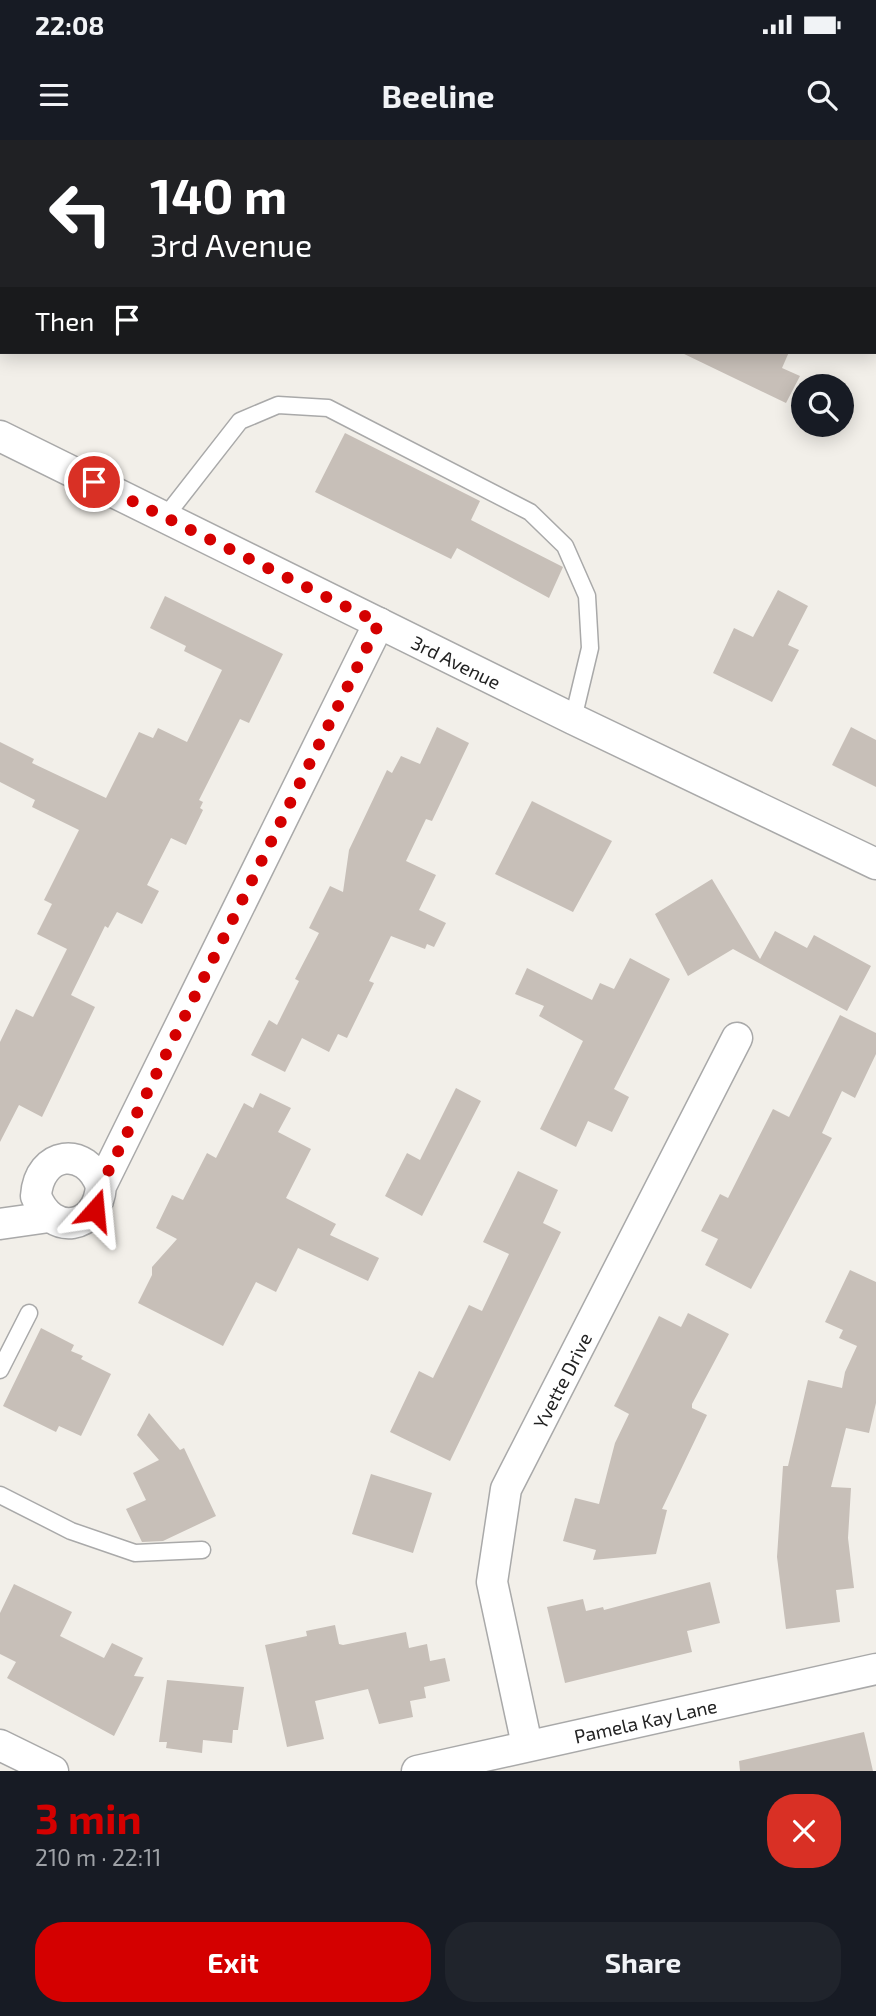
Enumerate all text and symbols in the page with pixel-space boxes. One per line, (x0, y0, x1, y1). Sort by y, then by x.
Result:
text: 22:08 (35, 9, 105, 40)
icon: menu (35, 76, 73, 114)
text: Beeline (381, 76, 495, 114)
icon: search (803, 76, 841, 114)
text: 140 m (150, 165, 287, 224)
icon: left (35, 168, 126, 259)
text: 3rd Avenue (150, 225, 312, 263)
icon: arrive (108, 301, 146, 339)
text: Then (35, 305, 94, 336)
map controls (791, 374, 854, 437)
button: search (791, 374, 854, 437)
pin (64, 452, 124, 512)
icon: arrive (75, 463, 113, 501)
street label: 3rd Avenue (408, 630, 505, 693)
position arrow (58, 1173, 132, 1247)
street label: Yvette Drive (528, 1328, 596, 1432)
street label: Pamela Kay Lane (572, 1693, 719, 1747)
text: 3 min (35, 1792, 142, 1842)
button: close (767, 1794, 841, 1868)
text: 210 m · 22:11 (35, 1843, 162, 1871)
button: Exit (35, 1922, 431, 2002)
button: Share (445, 1922, 841, 2002)

